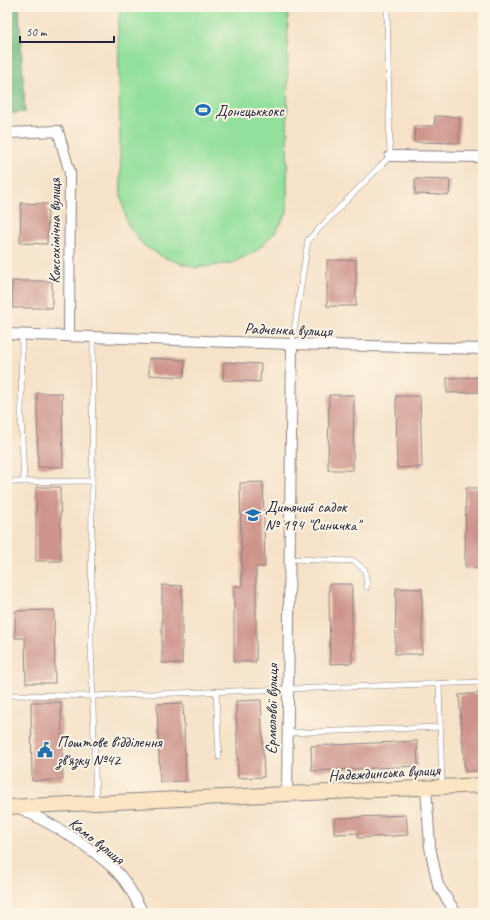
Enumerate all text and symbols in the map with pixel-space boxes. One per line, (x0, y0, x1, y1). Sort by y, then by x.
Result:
scale bar (20, 18, 114, 44)
text: 50 m (26, 24, 48, 40)
sports icon: Донецьккокс (194, 101, 212, 119)
place label: Донецьккокс (215, 101, 285, 121)
street label: Коксохімічна вулиця (45, 177, 65, 284)
street label: Радченка вулиця (244, 318, 334, 342)
place label: Дитячий садок № 194 "Синичка" (265, 497, 363, 535)
school or university icon: Дитячий садок № 194 "Синичка" (244, 506, 262, 524)
street label: Єрмолової вулиця (261, 662, 283, 754)
place label: Поштове відділення зв'язку №42 (55, 732, 163, 770)
public building icon: Поштове відділення зв'язку №42 (36, 741, 54, 759)
street label: Надєждинська вулиця (328, 760, 441, 786)
street label: Камо вулиця (65, 813, 129, 869)

